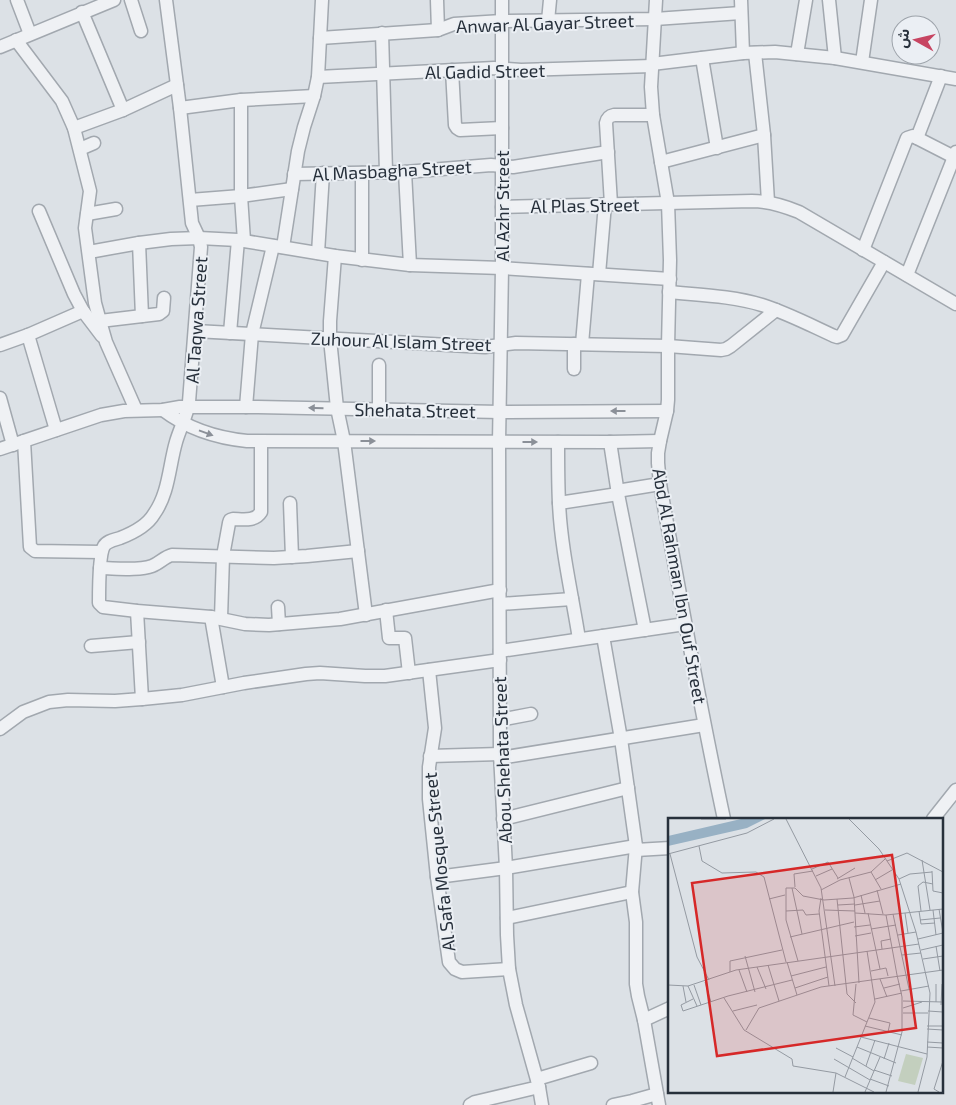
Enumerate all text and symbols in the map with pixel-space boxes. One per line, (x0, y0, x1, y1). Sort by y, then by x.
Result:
street label: Anwar Al Gayar Street (456, 9, 635, 37)
north arrow (891, 15, 941, 65)
text: ش (893, 27, 912, 49)
street label: Al Gadid Street (425, 59, 546, 83)
street label: Al Azhr Street (491, 150, 513, 262)
street label: Al Masbagha Street (312, 155, 472, 185)
street label: Al Plas Street (530, 193, 640, 217)
street label: Al Taqwa Street (181, 256, 211, 384)
street label: Zuhour Al Islam Street (310, 327, 492, 355)
street label: Shehata Street (354, 398, 476, 422)
one-way arrow (308, 403, 324, 411)
one-way arrow (610, 407, 626, 415)
one-way arrow (199, 429, 214, 437)
one-way arrow (360, 437, 376, 445)
one-way arrow (522, 438, 538, 446)
street label: Abd Al Rahman Ibn Ouf Street (648, 466, 712, 706)
street label: Abou Shehata Street (488, 676, 516, 844)
street label: Al Safa Mosque Street (419, 771, 459, 953)
inset map (668, 818, 944, 1092)

